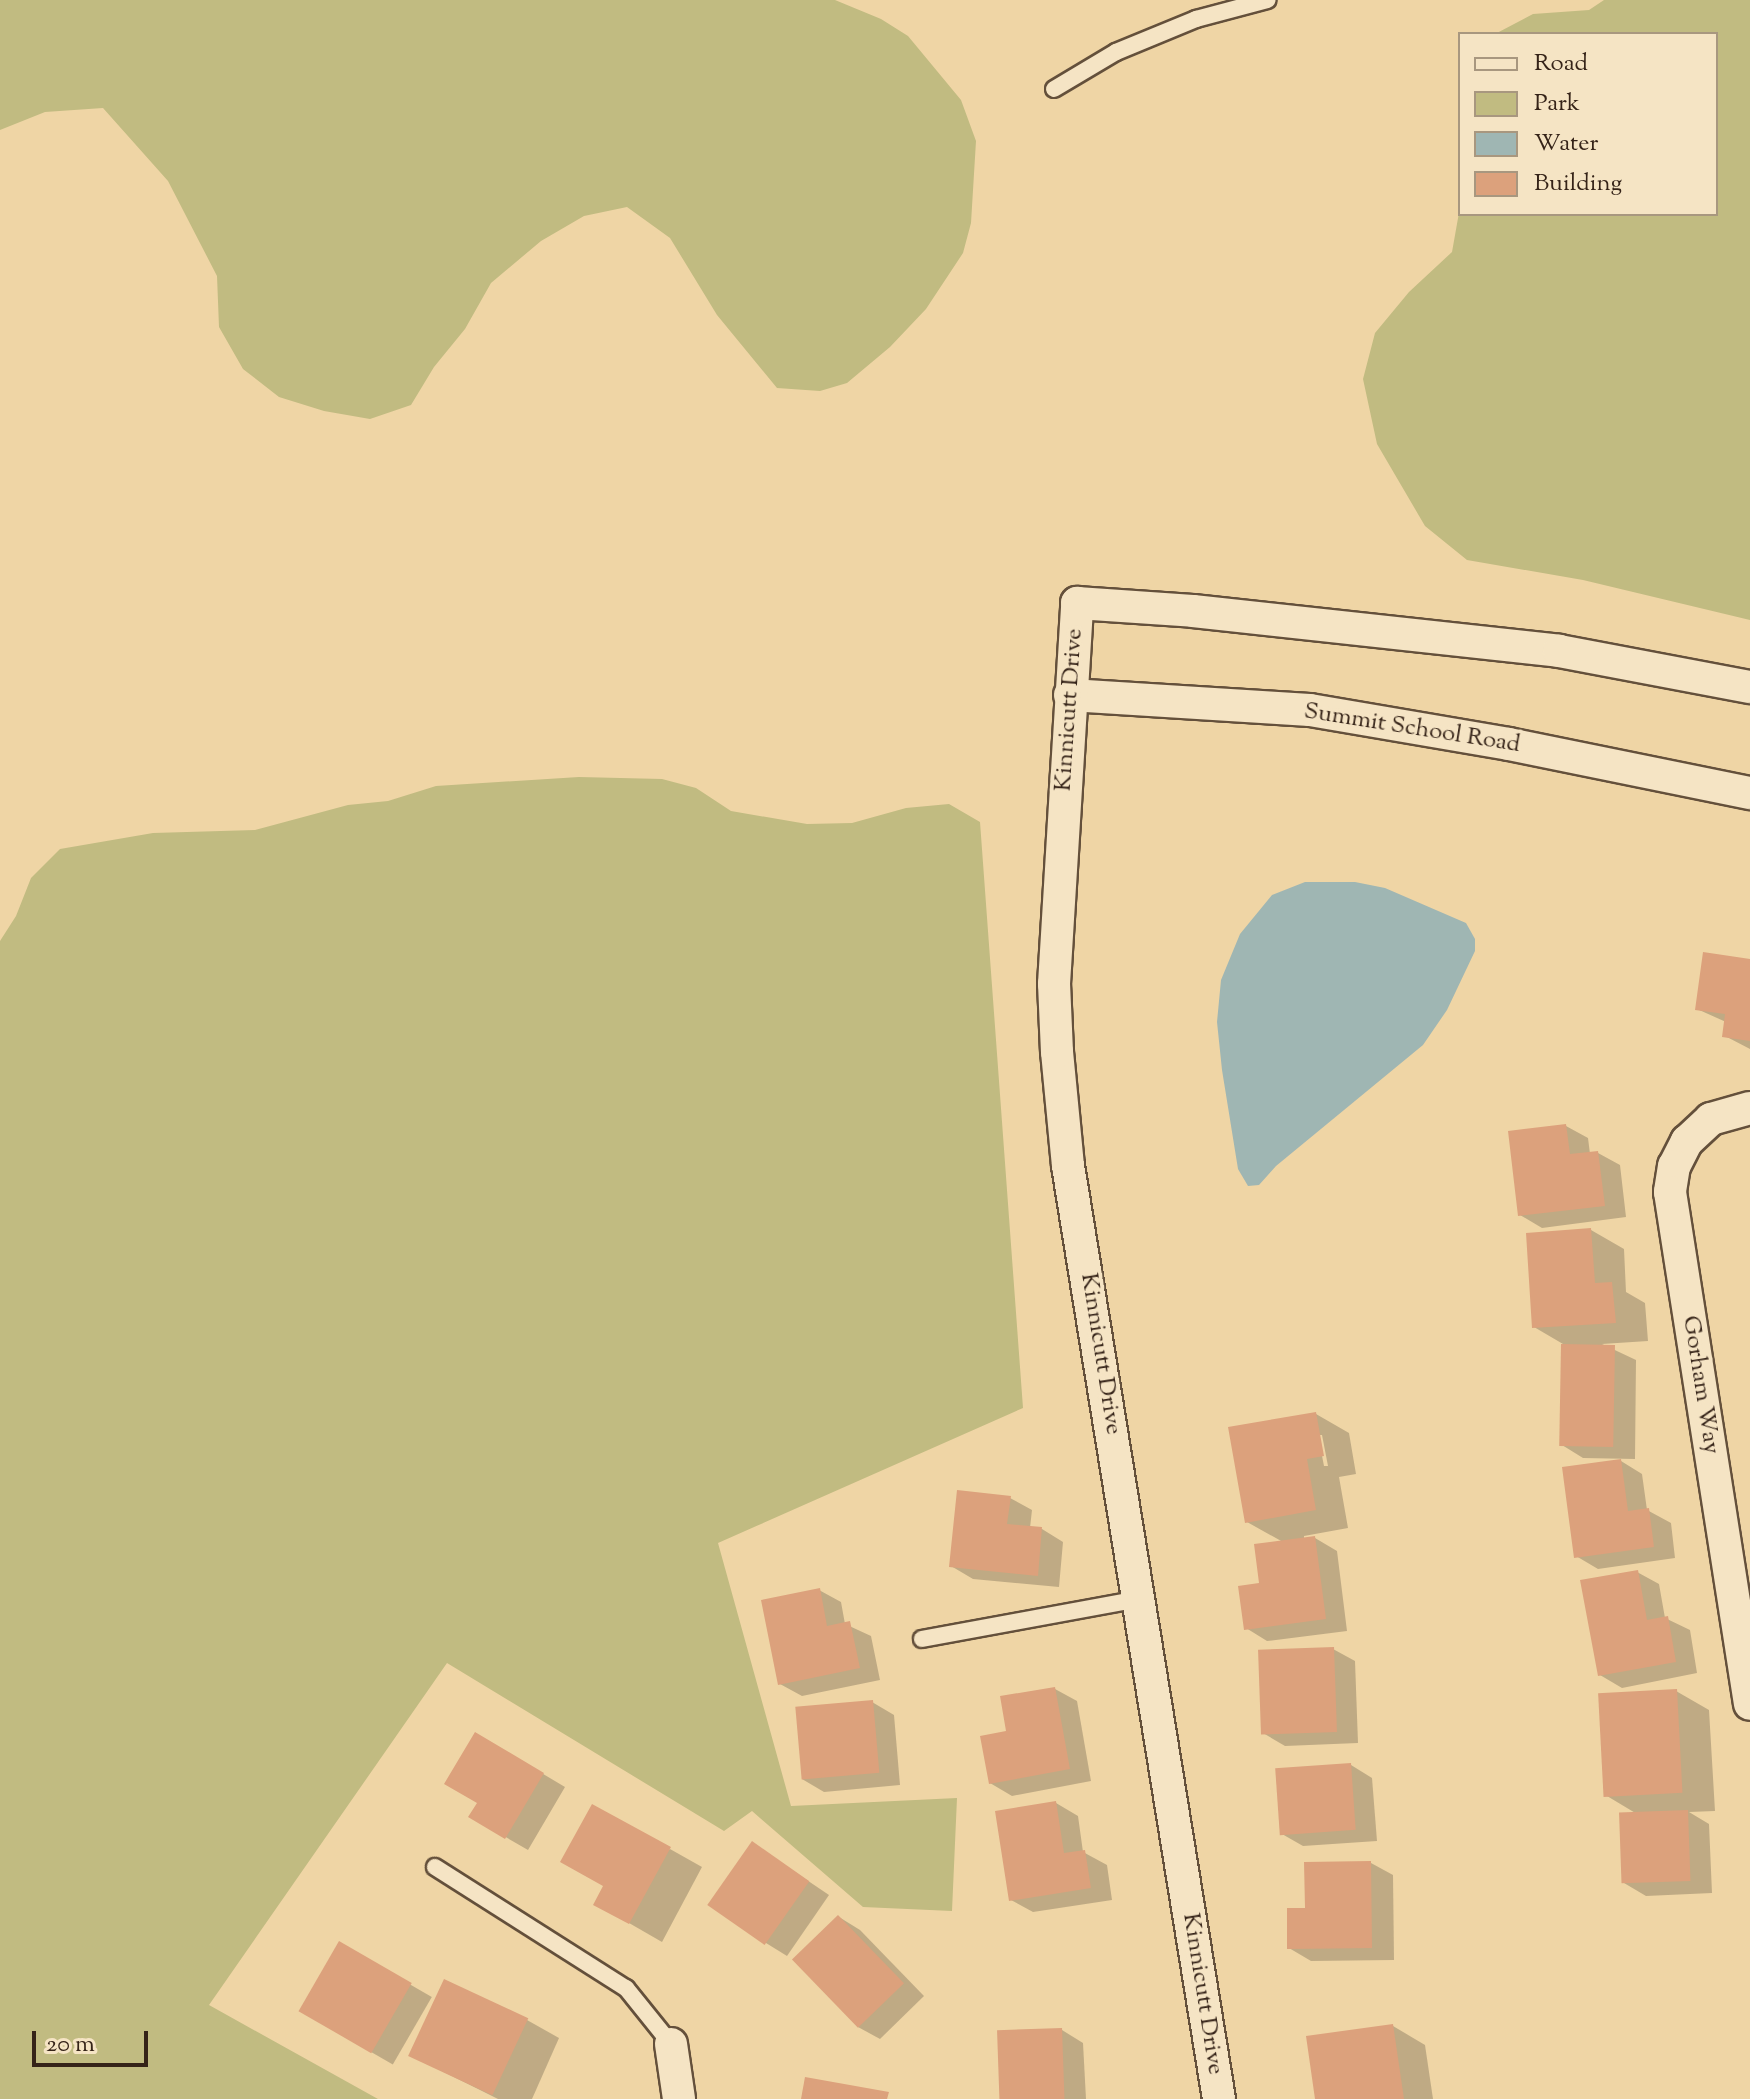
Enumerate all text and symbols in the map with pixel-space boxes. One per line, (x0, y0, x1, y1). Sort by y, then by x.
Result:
legend (1458, 32, 1718, 216)
text: Road (1534, 47, 1588, 81)
text: Park (1534, 87, 1580, 121)
text: Water (1534, 127, 1598, 161)
text: Building (1534, 167, 1622, 201)
street label: Kinnicutt Drive (1050, 628, 1090, 792)
street label: Summit School Road (1302, 698, 1522, 760)
street label: Kinnicutt Drive (1073, 1271, 1127, 1437)
street label: Gorham Way (1675, 1314, 1725, 1456)
street label: Kinnicutt Drive (1175, 1911, 1229, 2077)
scale bar (36, 2015, 152, 2065)
text: 20 m (46, 2028, 95, 2062)

